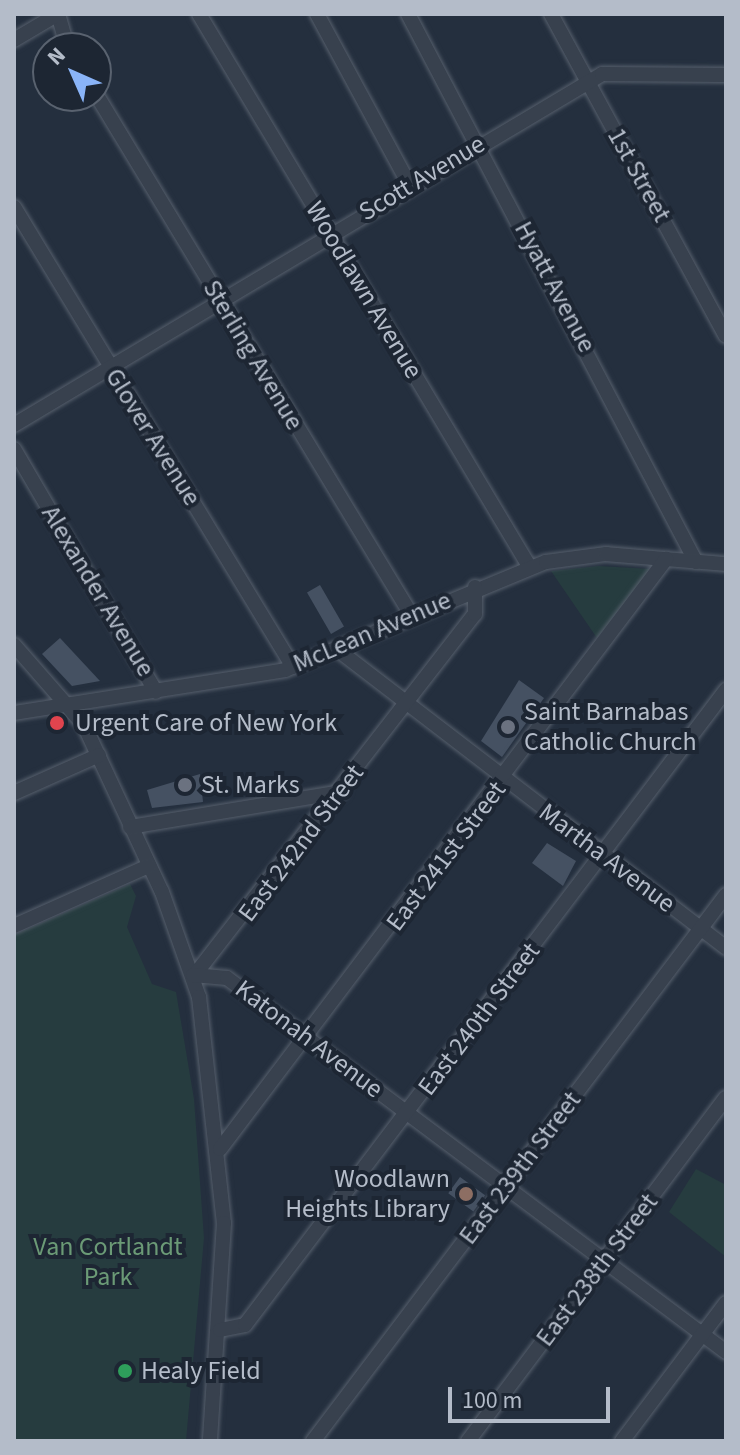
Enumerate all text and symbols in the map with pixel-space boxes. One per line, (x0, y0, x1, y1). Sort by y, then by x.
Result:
north arrow (32, 32, 112, 112)
text: N (40, 40, 73, 73)
street label: 1st Street (601, 123, 677, 227)
street label: Scott Avenue (353, 128, 491, 228)
street label: Woodlawn Avenue (299, 196, 429, 384)
street label: Hyatt Avenue (507, 216, 603, 358)
street label: Sterling Avenue (196, 274, 310, 436)
street label: Glover Avenue (98, 363, 208, 511)
street label: Alexander Avenue (35, 500, 161, 682)
street label: McLean Avenue (288, 585, 456, 679)
place label: Saint Barnabas Catholic Church (524, 696, 697, 758)
place label: Urgent Care of New York (75, 707, 337, 739)
marker: Urgent Care of New York (46, 712, 68, 734)
marker: Saint Barnabas Catholic Church (499, 718, 517, 736)
street label: East 242nd Street (232, 758, 370, 928)
place label: St. Marks (201, 769, 300, 801)
street label: East 241st Street (380, 775, 512, 937)
marker: St. Marks (176, 776, 194, 794)
street label: Martha Avenue (533, 797, 681, 919)
street label: East 240th Street (411, 936, 547, 1102)
street label: Katonah Avenue (229, 973, 389, 1105)
street label: East 239th Street (452, 1085, 588, 1251)
place label: Woodlawn Heights Library (285, 1163, 450, 1224)
marker: Woodlawn Heights Library (457, 1185, 475, 1203)
street label: East 238th Street (529, 1187, 665, 1353)
park label: Van Cortlandt Park (33, 1231, 183, 1292)
place label: Healy Field (141, 1355, 261, 1387)
marker: Healy Field (116, 1362, 134, 1380)
scale bar (452, 1371, 614, 1421)
text: 100 m (462, 1383, 522, 1418)

